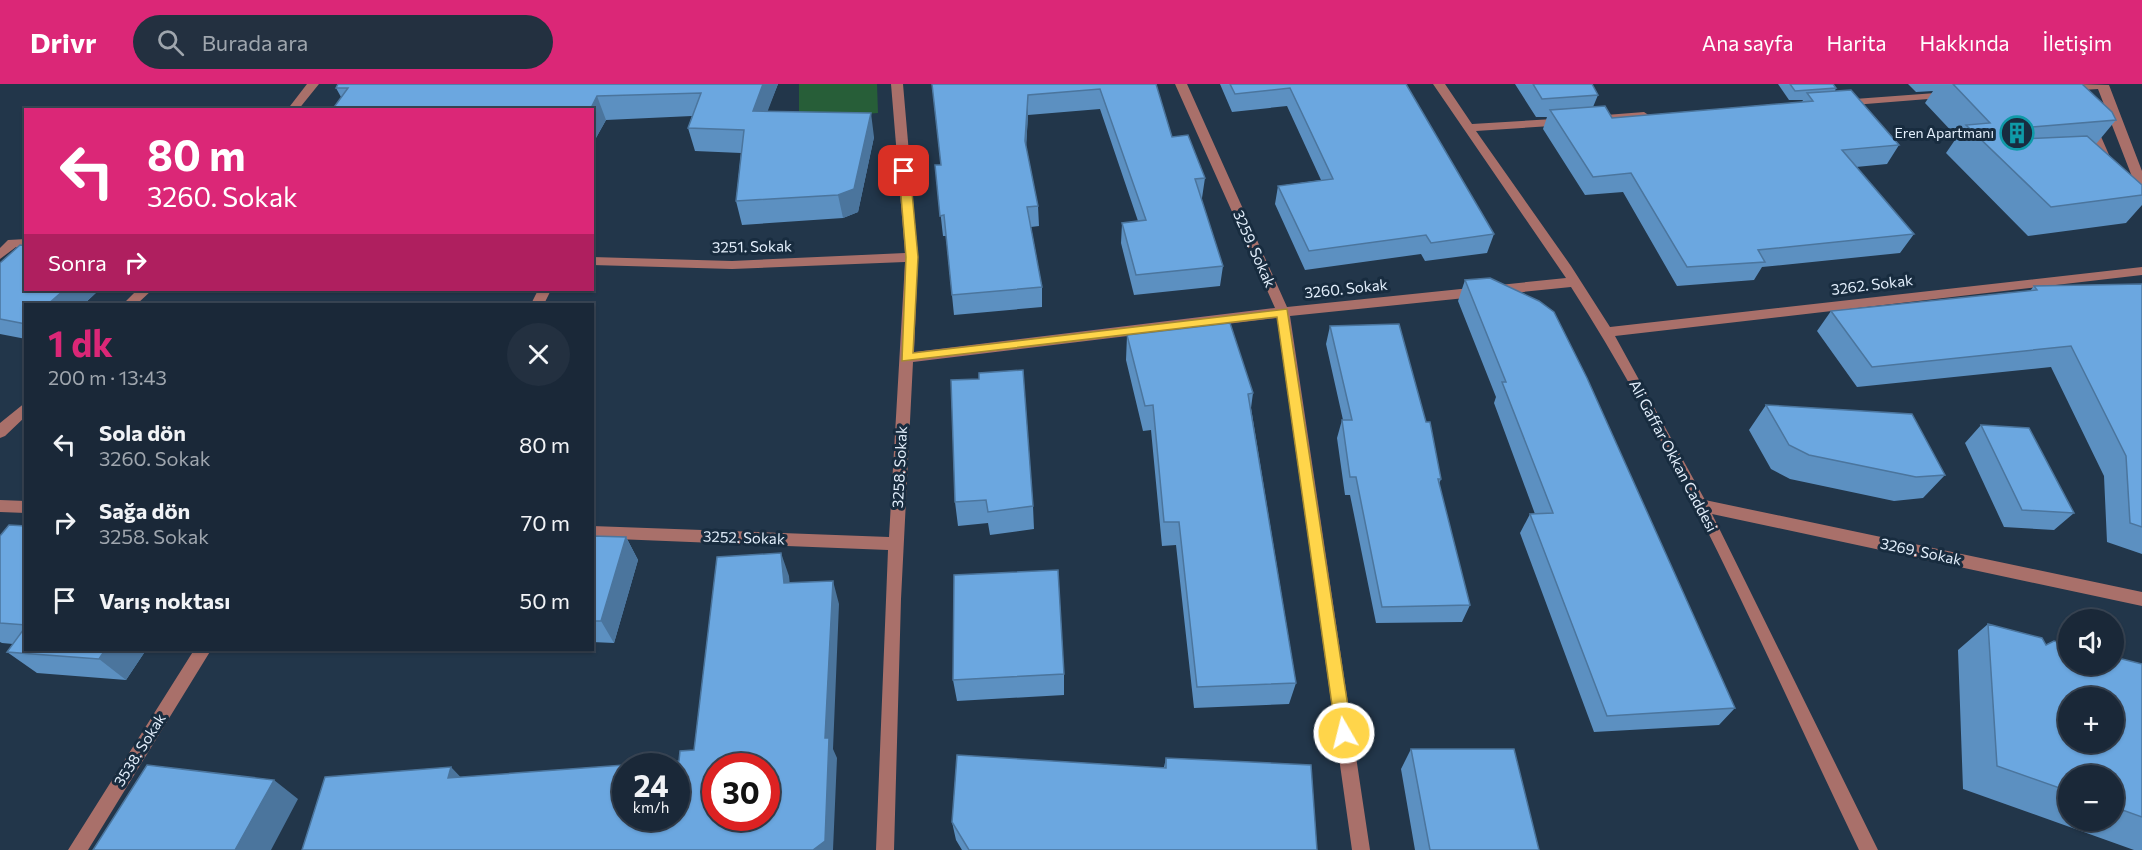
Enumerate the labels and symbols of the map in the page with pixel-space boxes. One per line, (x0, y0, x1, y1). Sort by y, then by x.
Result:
building icon: Eren Apartmanı (1999, 115, 2035, 151)
place label: Eren Apartmanı (1894, 124, 1994, 141)
pin (878, 145, 929, 196)
street label: 3259. Sokak (1230, 207, 1280, 290)
street label: 3251. Sokak (712, 236, 792, 256)
street label: 3262. Sokak (1830, 270, 1914, 298)
street label: 3260. Sokak (1303, 275, 1388, 301)
street label: Ali Gaffar Okkan Caddesi (1626, 376, 1722, 535)
street label: 3258. Sokak (888, 425, 910, 509)
street label: 3252. Sokak (703, 527, 785, 547)
street label: 3269. Sokak (1879, 534, 1964, 568)
position arrow (1312, 701, 1376, 765)
street label: 3538. Sokak (110, 710, 169, 789)
speed limit sign: 30 (702, 753, 780, 831)

